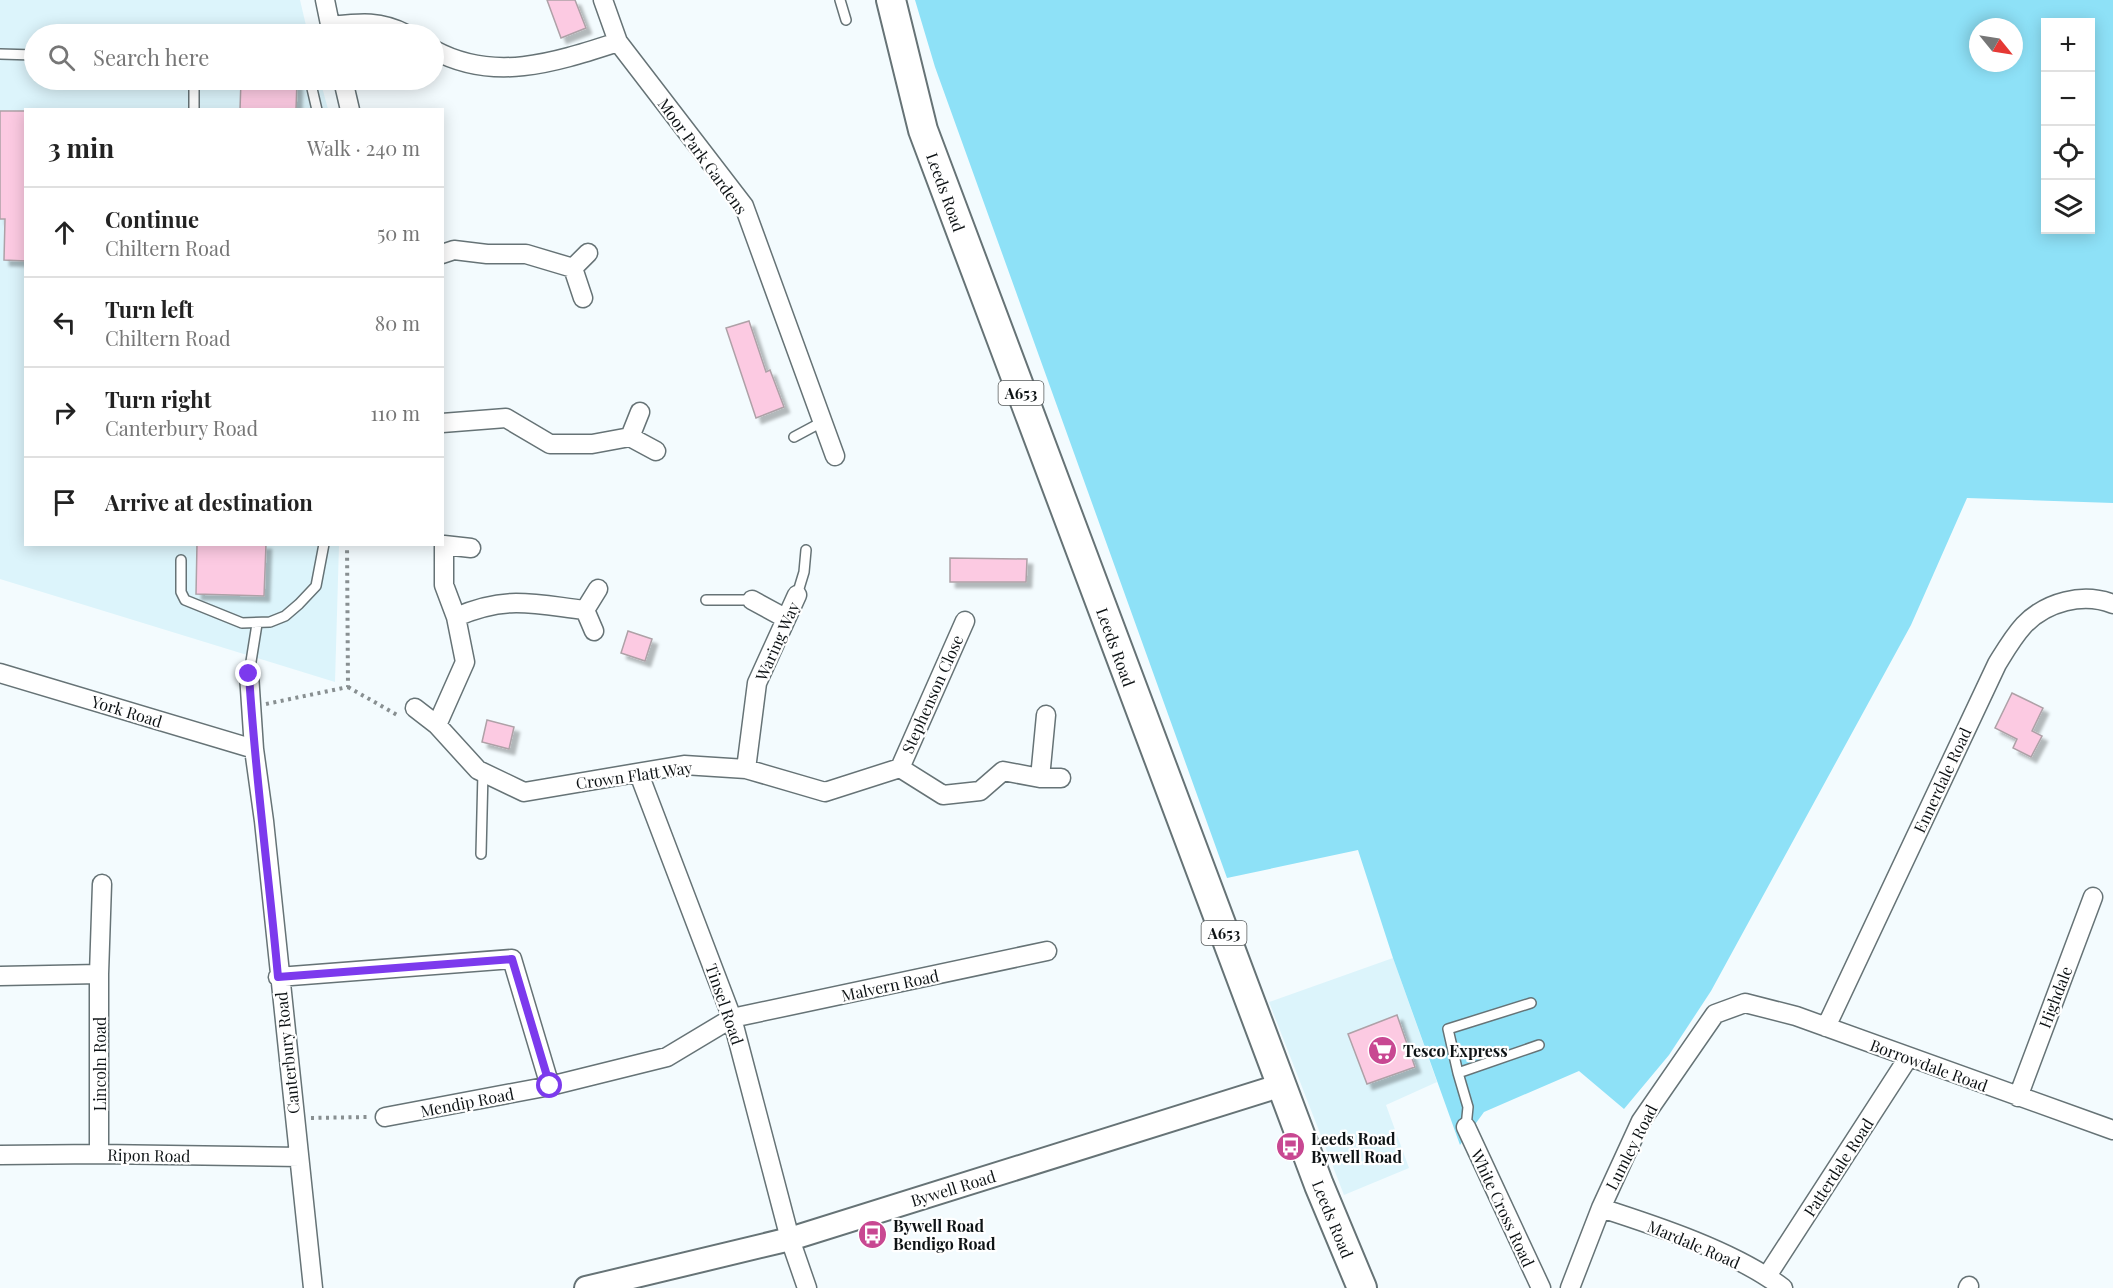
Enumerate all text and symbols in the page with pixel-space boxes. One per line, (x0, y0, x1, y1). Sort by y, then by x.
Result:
north arrow (1969, 18, 2023, 72)
map controls (2041, 18, 2095, 234)
button: + (2041, 18, 2095, 72)
search box (24, 24, 444, 90)
icon: search (45, 41, 78, 74)
text: Search here (93, 42, 209, 72)
button: − (2041, 72, 2095, 126)
street label: Moor Park Gardens (654, 94, 752, 218)
button: locate (2041, 126, 2095, 180)
text: 3 min (48, 130, 114, 165)
text: Walk · 240 m (307, 134, 420, 161)
street label: Leeds Road (922, 150, 970, 234)
button: layers (2041, 180, 2095, 234)
text: Continue (105, 204, 199, 234)
icon: ahead (48, 216, 81, 249)
text: 50 m (377, 219, 420, 246)
text: Chiltern Road (105, 234, 231, 261)
text: Turn left (105, 294, 194, 324)
icon: left (48, 306, 81, 339)
text: 80 m (375, 309, 420, 336)
text: Chiltern Road (105, 324, 231, 351)
road number: A653 (998, 381, 1044, 405)
text: Turn right (105, 384, 211, 414)
icon: right (48, 396, 81, 429)
text: 110 m (370, 399, 420, 426)
text: Canterbury Road (105, 414, 258, 441)
icon: arrive (48, 486, 81, 519)
text: Arrive at destination (105, 487, 313, 517)
street label: Waring Way (750, 598, 804, 685)
street label: Leeds Road (1092, 605, 1140, 689)
street label: Stephenson Close (896, 631, 968, 757)
route end (235, 660, 261, 686)
street label: York Road (88, 690, 165, 732)
street label: Ennerdale Road (1908, 724, 1976, 836)
street label: Crown Flatt Way (574, 756, 694, 794)
road number: A653 (1202, 921, 1246, 945)
street label: Tinsel Road (701, 961, 749, 1047)
street label: Highdale (2034, 963, 2076, 1031)
street label: Malvern Road (839, 964, 941, 1006)
street label: Canterbury Road (270, 991, 304, 1115)
street label: Lincoln Road (89, 1017, 110, 1111)
supermarket icon: Tesco Express (1366, 1034, 1398, 1066)
street label: Borrowdale Road (1867, 1034, 1991, 1096)
place label: Tesco Express (1403, 1040, 1508, 1061)
route start (536, 1072, 562, 1098)
street label: Mendip Road (418, 1083, 516, 1121)
street label: Lumley Road (1600, 1101, 1662, 1193)
street label: Patterdale Road (1798, 1114, 1878, 1220)
place label: Leeds Road Bywell Road (1311, 1128, 1402, 1167)
bus stop icon: Leeds Road Bywell Road (1274, 1131, 1306, 1163)
street label: Ripon Road (107, 1144, 191, 1166)
street label: White Cross Road (1466, 1145, 1539, 1270)
street label: Bywell Road (908, 1165, 998, 1211)
street label: Leeds Road (1308, 1177, 1358, 1261)
place label: Bywell Road Bendigo Road (893, 1215, 996, 1254)
street label: Mardale Road (1644, 1215, 1744, 1273)
bus stop icon: Bywell Road Bendigo Road (856, 1218, 888, 1250)

